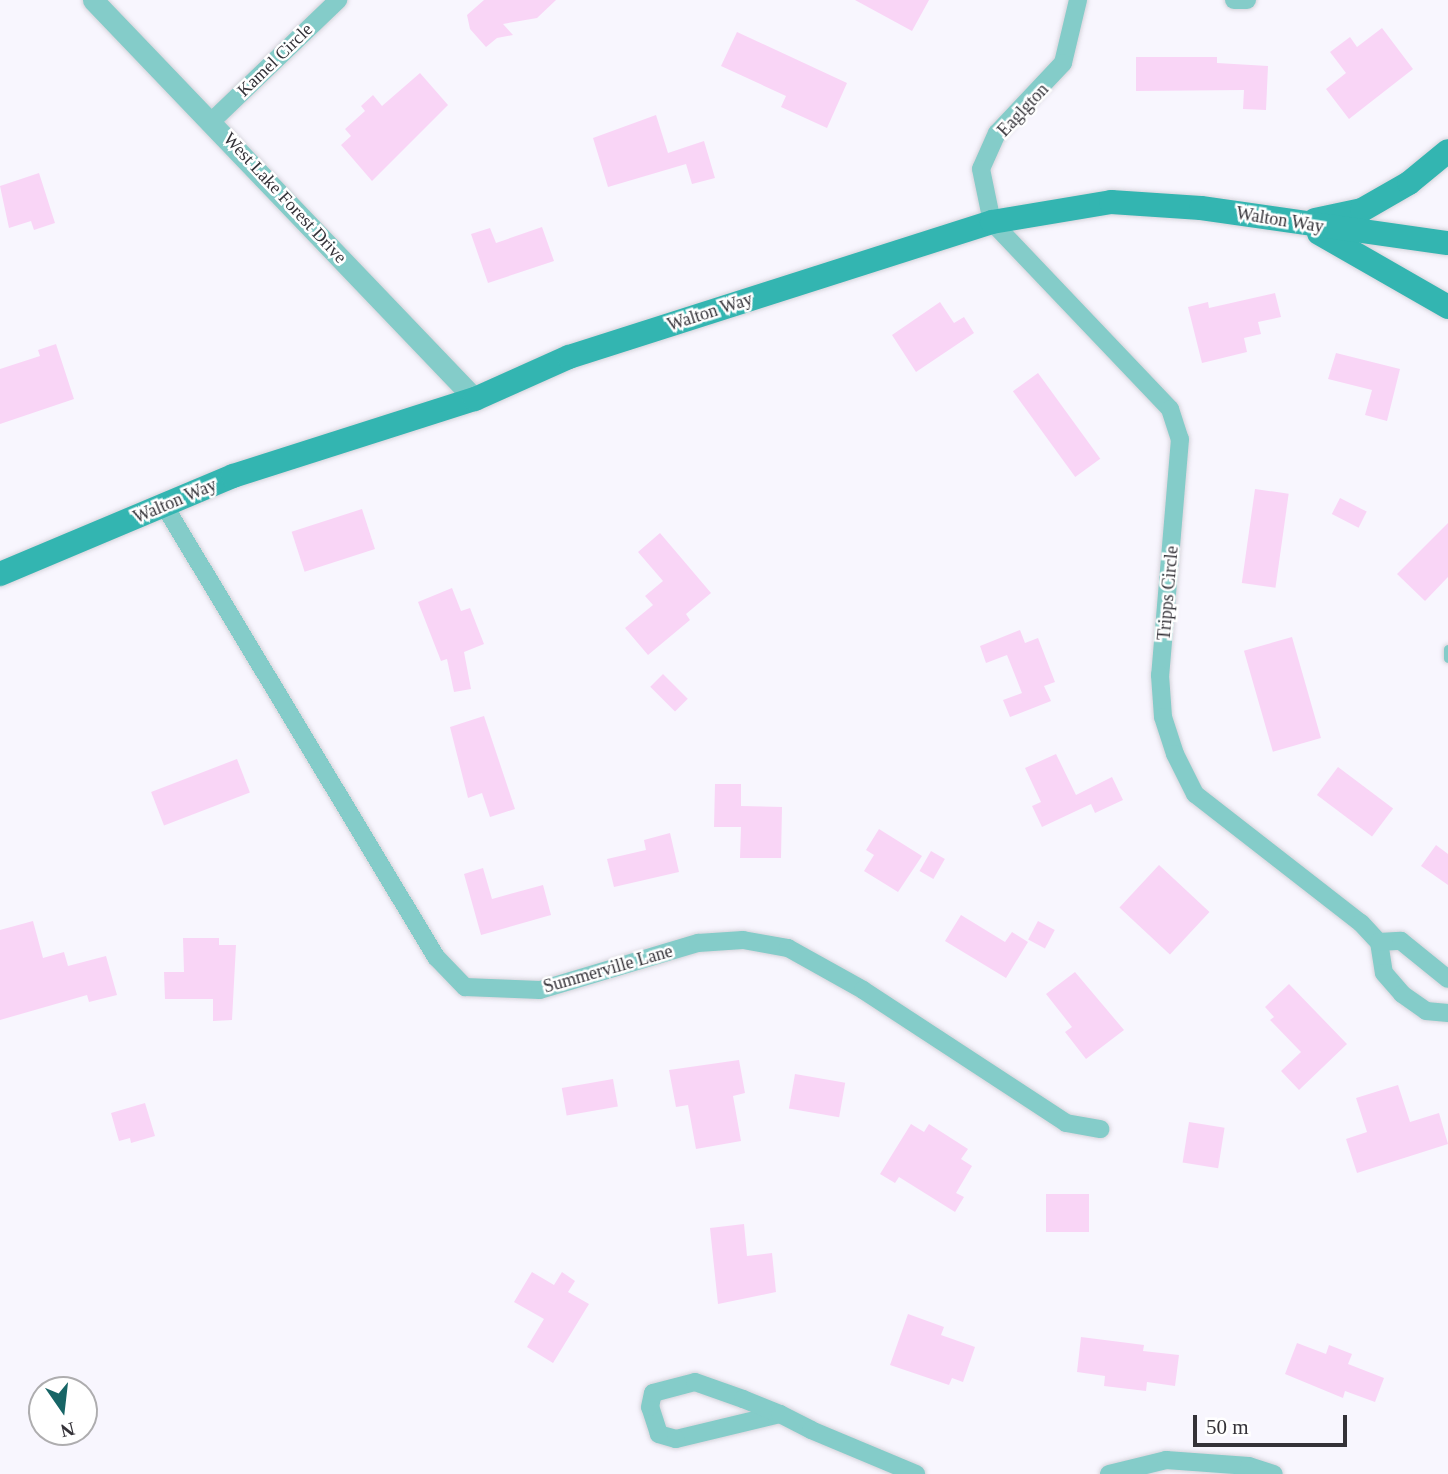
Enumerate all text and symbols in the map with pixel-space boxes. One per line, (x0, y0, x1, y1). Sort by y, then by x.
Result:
street label: Kamel Circle (233, 19, 317, 101)
street label: Eaglgton (993, 79, 1053, 141)
street label: West Lake Forest Drive (219, 128, 351, 268)
street label: Walton Way (1235, 202, 1325, 238)
street label: Walton Way (665, 288, 755, 336)
street label: Walton Way (130, 474, 220, 528)
street label: Tripps Circle (1153, 545, 1183, 641)
street label: Summerville Lane (541, 940, 675, 998)
north arrow (28, 1376, 98, 1446)
scale bar (1196, 1400, 1350, 1444)
text: 50 m (1206, 1415, 1249, 1439)
text: N (59, 1418, 77, 1442)

